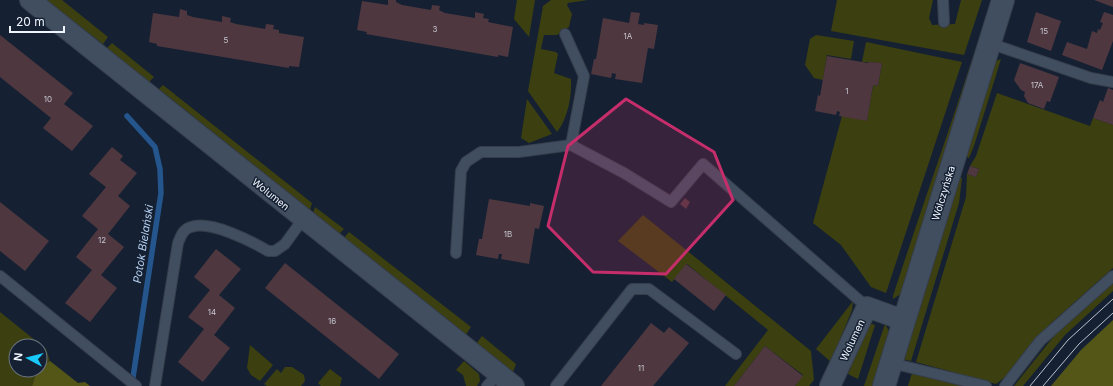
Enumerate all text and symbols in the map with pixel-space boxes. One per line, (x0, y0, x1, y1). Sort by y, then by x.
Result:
scale bar (10, 8, 64, 34)
text: 20 m (16, 14, 45, 29)
house number: 3 (433, 24, 438, 34)
house number: 15 (1040, 26, 1048, 36)
house number: 1A (624, 31, 633, 41)
house number: 5 (224, 35, 229, 45)
house number: 17A (1031, 80, 1044, 90)
house number: 1 (845, 86, 849, 96)
house number: 10 (44, 94, 52, 104)
street label: Wólczyńska (929, 164, 957, 222)
street label: Wolumen (250, 175, 292, 213)
water label: Potok Bielański (130, 203, 156, 284)
house number: 1B (504, 229, 512, 239)
house number: 12 (98, 235, 106, 245)
house number: 14 (208, 307, 216, 317)
house number: 16 (328, 316, 336, 326)
street label: Wolumen (837, 317, 867, 363)
north arrow (8, 338, 48, 378)
text: N (11, 352, 26, 362)
house number: 11 (638, 363, 644, 373)

